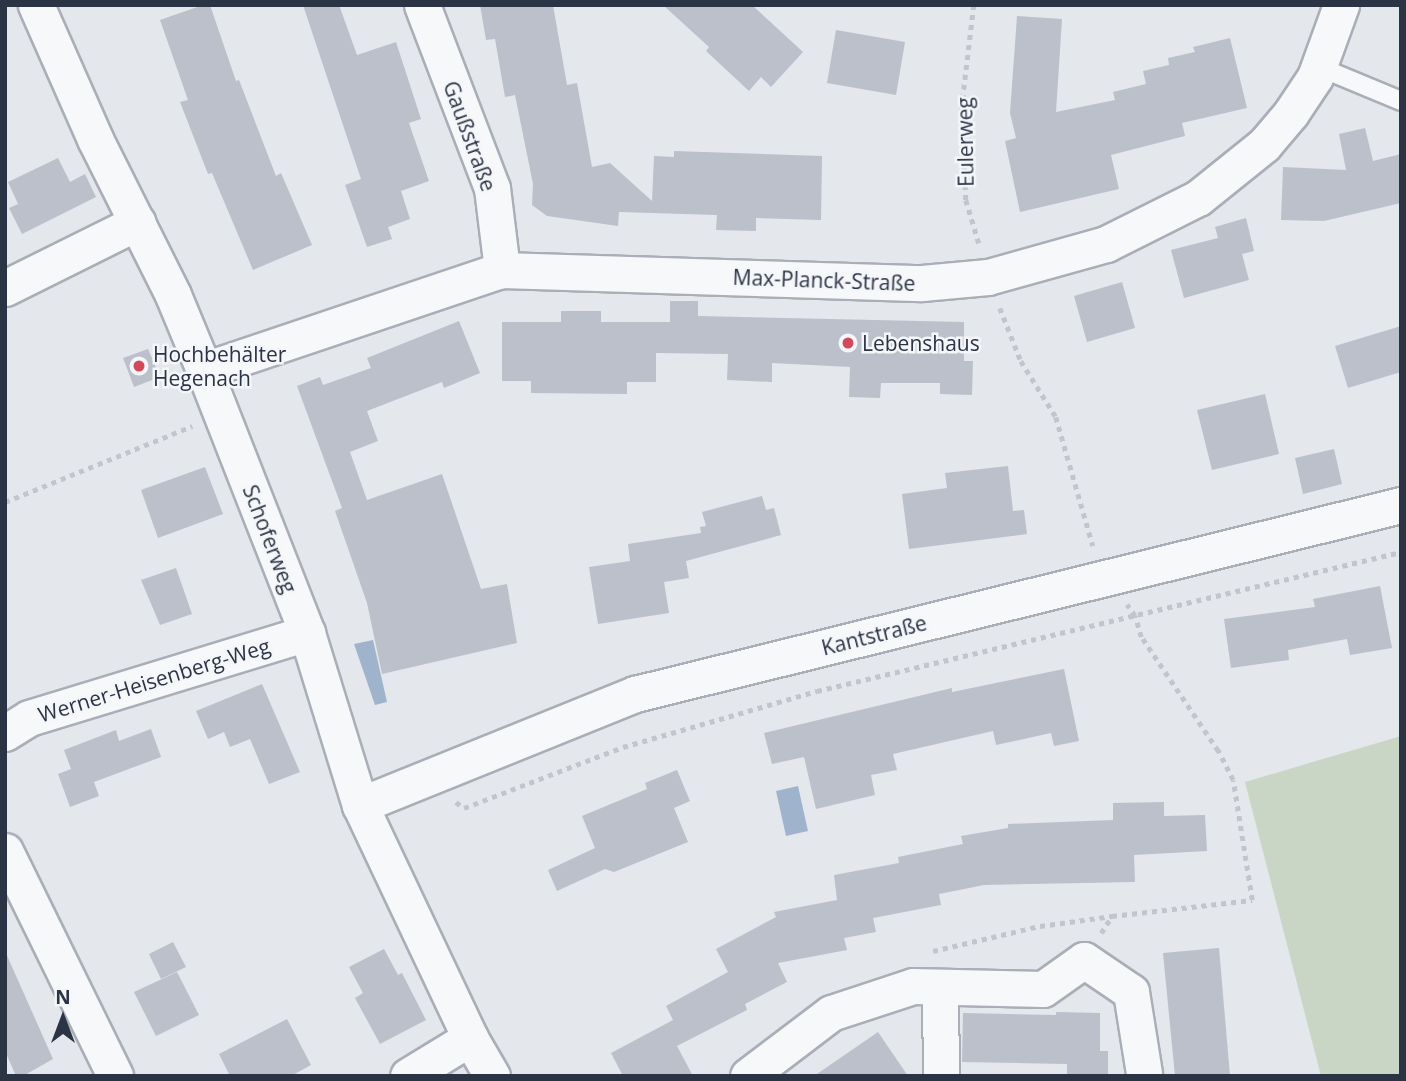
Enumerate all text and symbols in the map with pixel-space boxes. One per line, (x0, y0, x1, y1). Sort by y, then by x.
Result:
street label: Gaußstraße (438, 77, 502, 195)
street label: Eulerweg (952, 97, 978, 187)
street label: Max-Planck-Straße (732, 264, 916, 296)
place label: Lebenshaus (862, 330, 980, 356)
marker: Lebenshaus (840, 335, 856, 351)
place label: Hochbehälter Hegenach (153, 341, 286, 391)
marker: Hochbehälter Hegenach (131, 358, 147, 374)
street label: Schoferweg (238, 481, 302, 597)
street label: Kantstraße (819, 610, 929, 660)
street label: Werner-Heisenberg-Weg (35, 633, 273, 727)
north arrow (28, 983, 98, 1053)
text: N (55, 984, 71, 1010)

